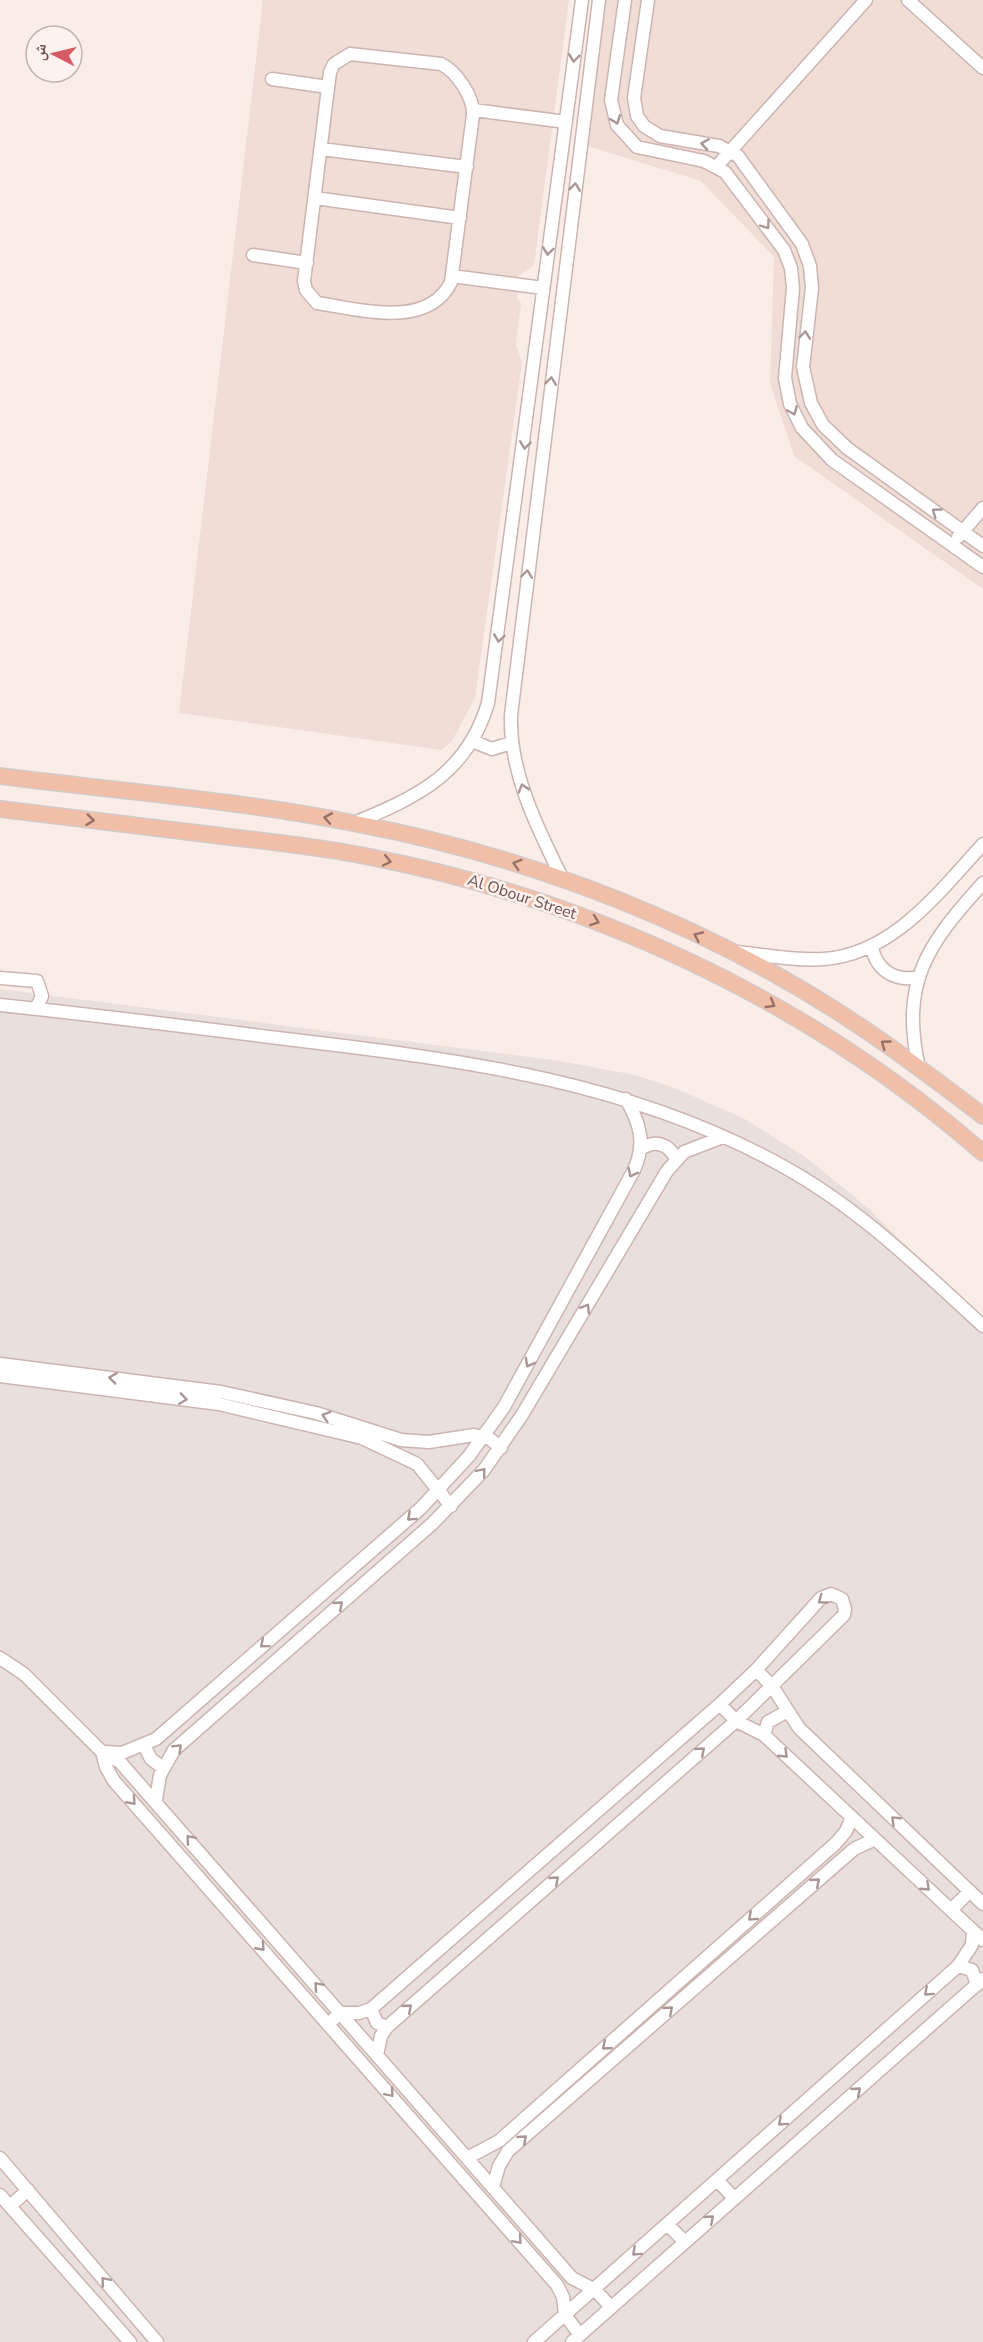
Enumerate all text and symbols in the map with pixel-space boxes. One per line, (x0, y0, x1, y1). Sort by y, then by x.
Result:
north arrow (24, 24, 84, 84)
text: ش (28, 43, 52, 62)
one-way arrow (568, 53, 581, 63)
one-way arrow (609, 114, 621, 125)
one-way arrow (701, 138, 710, 150)
one-way arrow (569, 183, 581, 192)
one-way arrow (759, 219, 770, 230)
one-way arrow (543, 247, 555, 256)
one-way arrow (798, 330, 811, 339)
one-way arrow (544, 376, 556, 385)
one-way arrow (786, 405, 798, 416)
one-way arrow (519, 440, 531, 449)
one-way arrow (931, 508, 942, 519)
one-way arrow (521, 570, 533, 579)
one-way arrow (493, 634, 506, 643)
one-way arrow (518, 783, 530, 794)
one-way arrow (323, 812, 333, 825)
one-way arrow (86, 813, 95, 825)
one-way arrow (382, 853, 392, 866)
one-way arrow (512, 859, 523, 871)
street label: Al Obour Street (465, 869, 580, 925)
one-way arrow (588, 914, 599, 926)
one-way arrow (694, 932, 705, 944)
one-way arrow (765, 997, 775, 1008)
one-way arrow (881, 1040, 892, 1051)
one-way arrow (628, 1167, 639, 1178)
one-way arrow (579, 1303, 590, 1314)
one-way arrow (524, 1356, 536, 1367)
one-way arrow (109, 1373, 118, 1385)
one-way arrow (178, 1392, 188, 1405)
one-way arrow (321, 1411, 332, 1423)
one-way arrow (475, 1468, 486, 1479)
one-way arrow (407, 1510, 418, 1521)
one-way arrow (818, 1593, 829, 1604)
one-way arrow (332, 1601, 343, 1612)
one-way arrow (260, 1637, 271, 1648)
one-way arrow (170, 1744, 181, 1755)
one-way arrow (776, 1746, 787, 1757)
one-way arrow (695, 1747, 705, 1758)
one-way arrow (125, 1794, 136, 1805)
one-way arrow (891, 1816, 902, 1827)
one-way arrow (186, 1835, 197, 1846)
one-way arrow (548, 1876, 559, 1887)
one-way arrow (809, 1878, 820, 1889)
one-way arrow (919, 1880, 930, 1891)
one-way arrow (748, 1910, 759, 1921)
one-way arrow (254, 1940, 265, 1951)
one-way arrow (314, 1983, 325, 1993)
one-way arrow (924, 1985, 935, 1996)
one-way arrow (401, 2004, 412, 2015)
one-way arrow (662, 2006, 673, 2017)
one-way arrow (602, 2039, 613, 2050)
one-way arrow (383, 2086, 394, 2097)
one-way arrow (850, 2087, 861, 2098)
one-way arrow (778, 2115, 789, 2126)
one-way arrow (516, 2135, 526, 2146)
one-way arrow (703, 2215, 714, 2226)
one-way arrow (511, 2233, 522, 2244)
one-way arrow (633, 2245, 643, 2256)
one-way arrow (102, 2277, 113, 2288)

